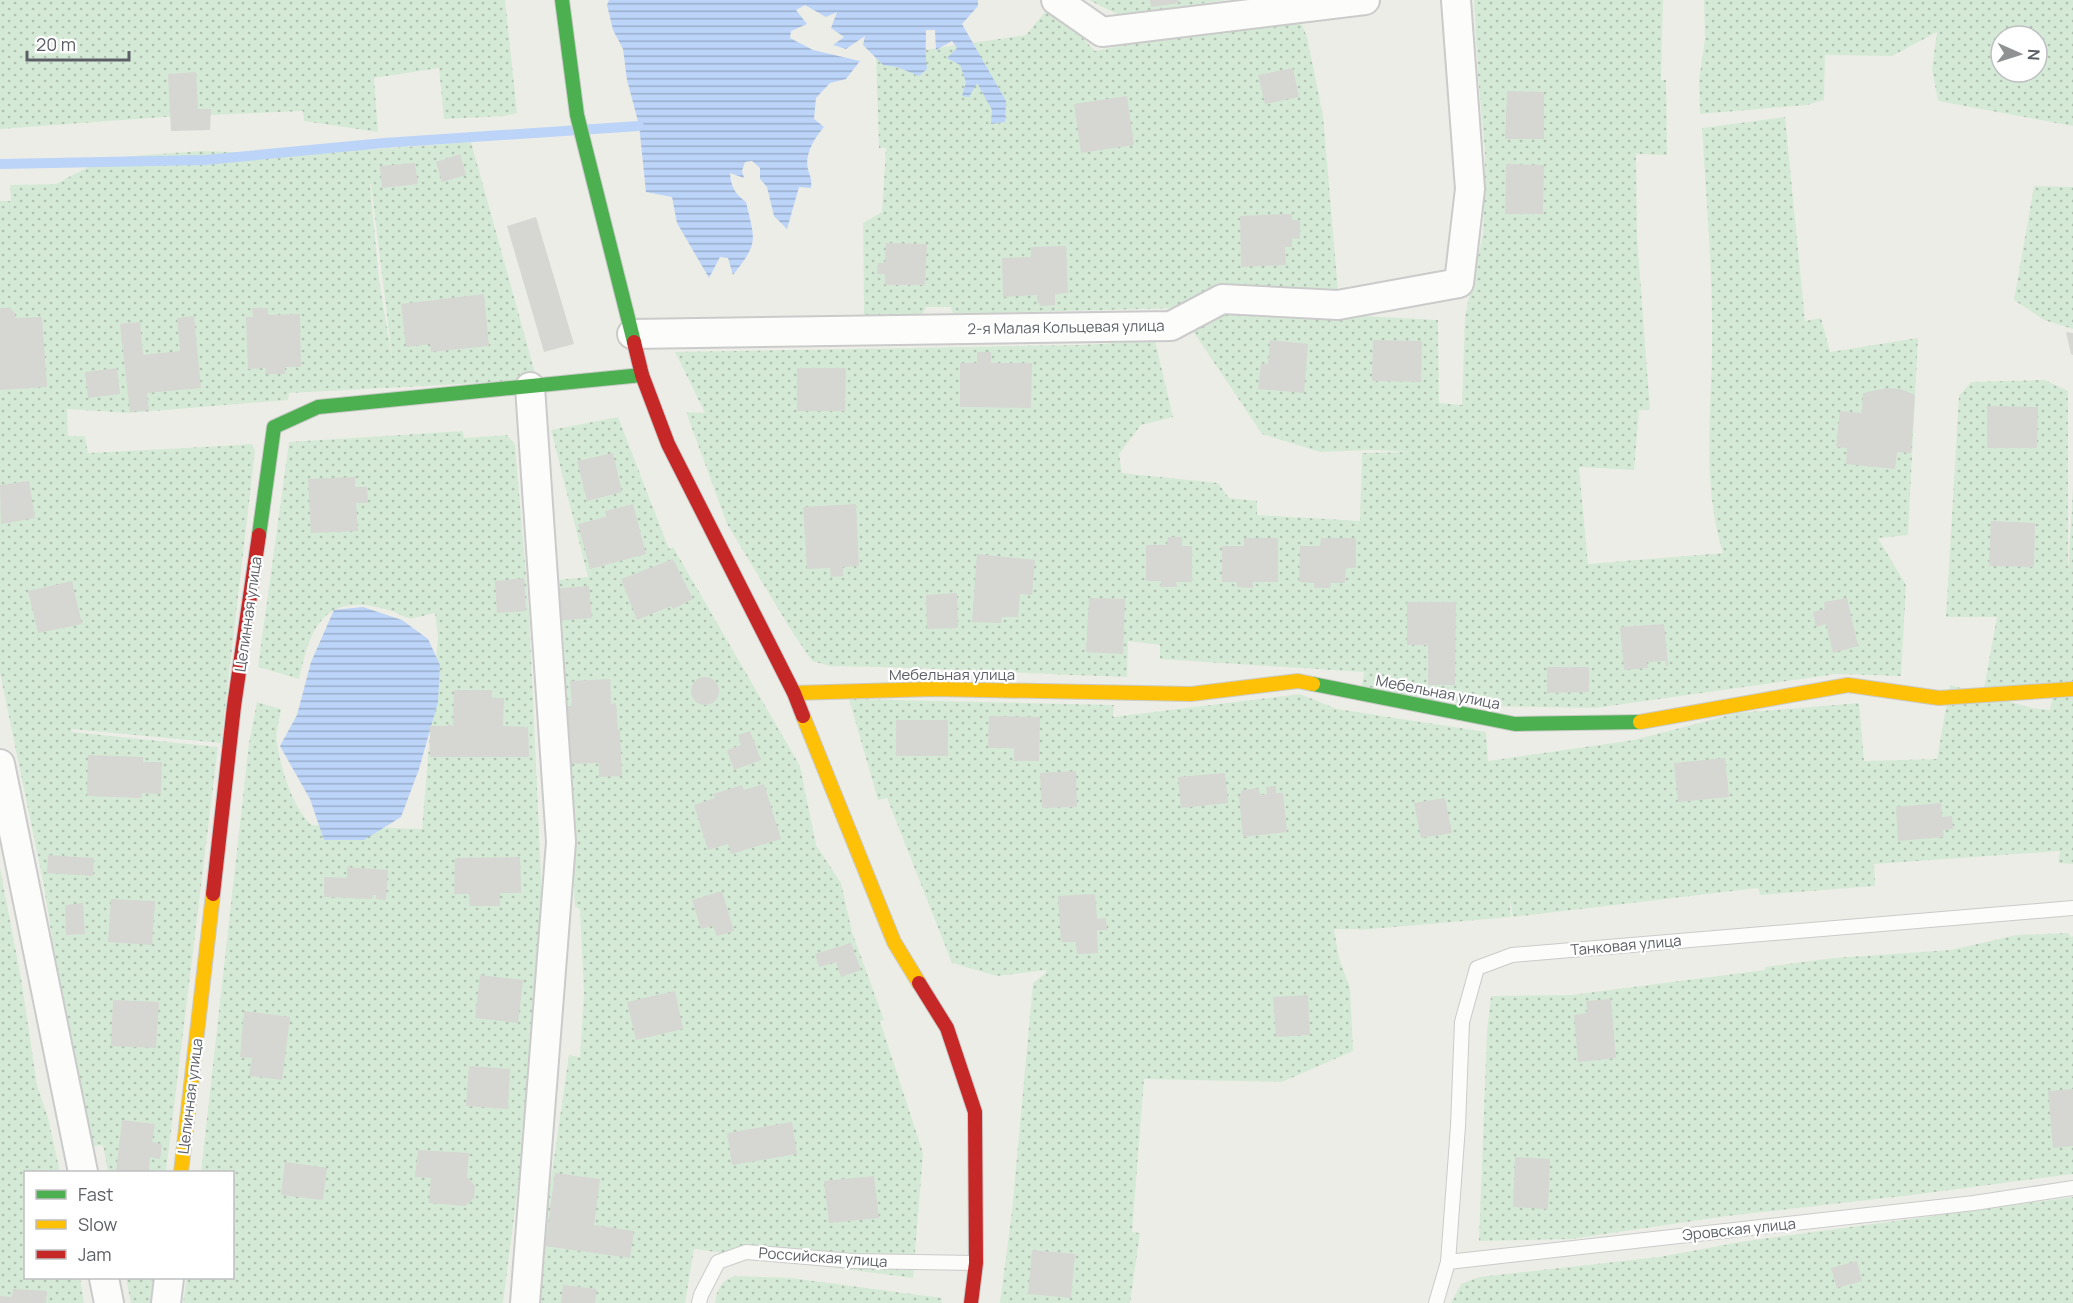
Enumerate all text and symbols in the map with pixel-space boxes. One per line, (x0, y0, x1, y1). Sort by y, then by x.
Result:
scale bar (27, 24, 129, 62)
north arrow (1989, 24, 2049, 84)
text: 20 m (36, 32, 76, 56)
text: N (2023, 48, 2045, 61)
street label: 2-я Малая Кольцевая улица (967, 315, 1165, 339)
street label: Целинная улица (230, 555, 266, 673)
street label: Мебельная улица (889, 664, 1015, 685)
street label: Мебельная улица (1374, 670, 1502, 714)
street label: Танковая улица (1570, 930, 1682, 960)
street label: Целинная улица (172, 1037, 208, 1155)
legend (24, 1171, 234, 1279)
text: Fast (78, 1182, 113, 1206)
text: Slow (78, 1212, 118, 1236)
street label: Эровская улица (1681, 1213, 1797, 1245)
text: Jam (78, 1242, 112, 1266)
street label: Российская улица (758, 1242, 888, 1272)

